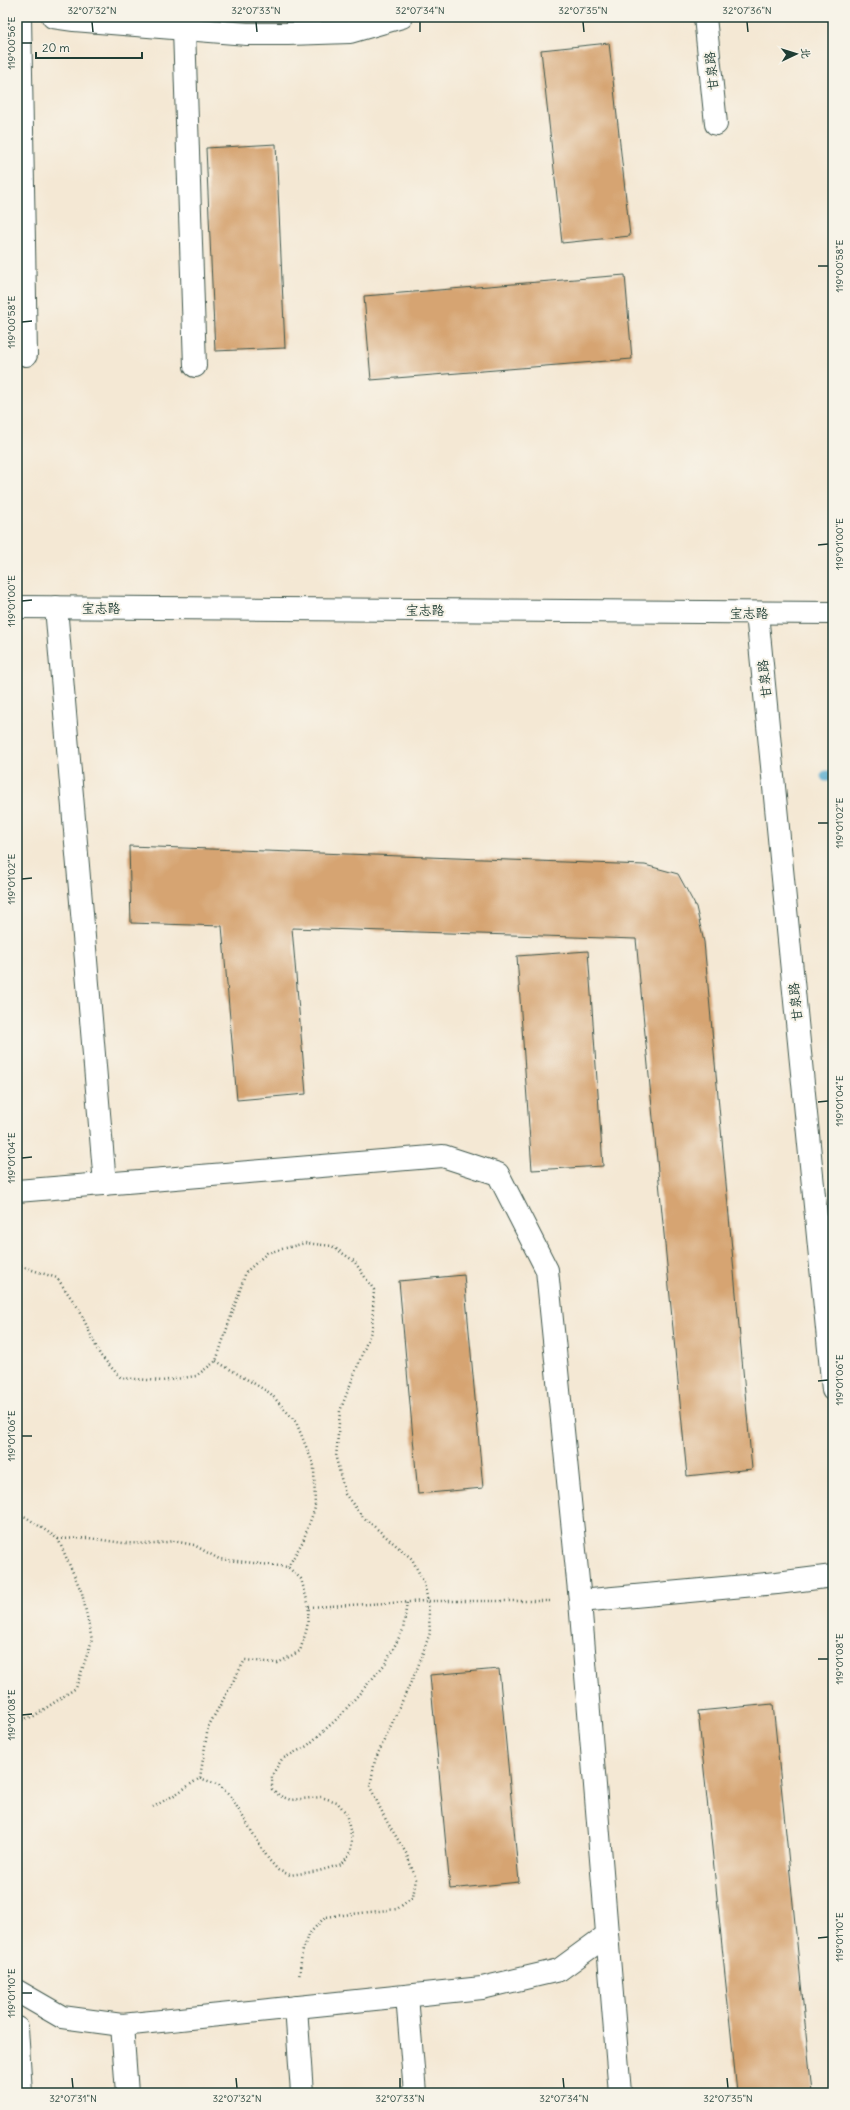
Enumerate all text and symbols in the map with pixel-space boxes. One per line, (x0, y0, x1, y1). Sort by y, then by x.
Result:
text: 32°07'32"N (67, 4, 117, 17)
text: 32°07'33"N (231, 4, 281, 17)
text: 32°07'34"N (395, 4, 445, 17)
text: 32°07'35"N (558, 4, 608, 17)
text: 32°07'36"N (722, 4, 772, 17)
text: 119°00'56"E (5, 16, 18, 69)
scale bar (36, 34, 142, 60)
north arrow (776, 34, 816, 74)
text: 20 m (42, 40, 70, 55)
text: 北 (799, 47, 813, 59)
street label: 甘泉路 (701, 51, 722, 91)
text: 119°00'58"E (833, 239, 846, 292)
text: 119°00'58"E (5, 295, 18, 348)
text: 119°01'00"E (833, 518, 846, 570)
text: 119°01'00"E (5, 575, 18, 627)
street label: 宝志路 (81, 600, 121, 617)
street label: 宝志路 (405, 602, 445, 619)
street label: 宝志路 (729, 605, 769, 622)
street label: 甘泉路 (754, 659, 775, 699)
text: 119°01'02"E (833, 797, 846, 848)
text: 119°01'02"E (5, 853, 18, 904)
street label: 甘泉路 (785, 982, 806, 1022)
text: 119°01'04"E (833, 1075, 846, 1127)
text: 119°01'04"E (5, 1132, 18, 1184)
text: 119°01'06"E (833, 1354, 846, 1406)
text: 119°01'06"E (5, 1410, 18, 1462)
text: 119°01'08"E (833, 1633, 846, 1685)
text: 119°01'08"E (5, 1689, 18, 1741)
text: 119°01'10"E (833, 1912, 846, 1962)
text: 119°01'10"E (5, 1968, 18, 2018)
text: 32°07'31"N (49, 2092, 97, 2105)
text: 32°07'32"N (212, 2092, 262, 2105)
text: 32°07'33"N (375, 2092, 425, 2105)
text: 32°07'34"N (539, 2092, 589, 2105)
text: 32°07'35"N (703, 2092, 753, 2105)

